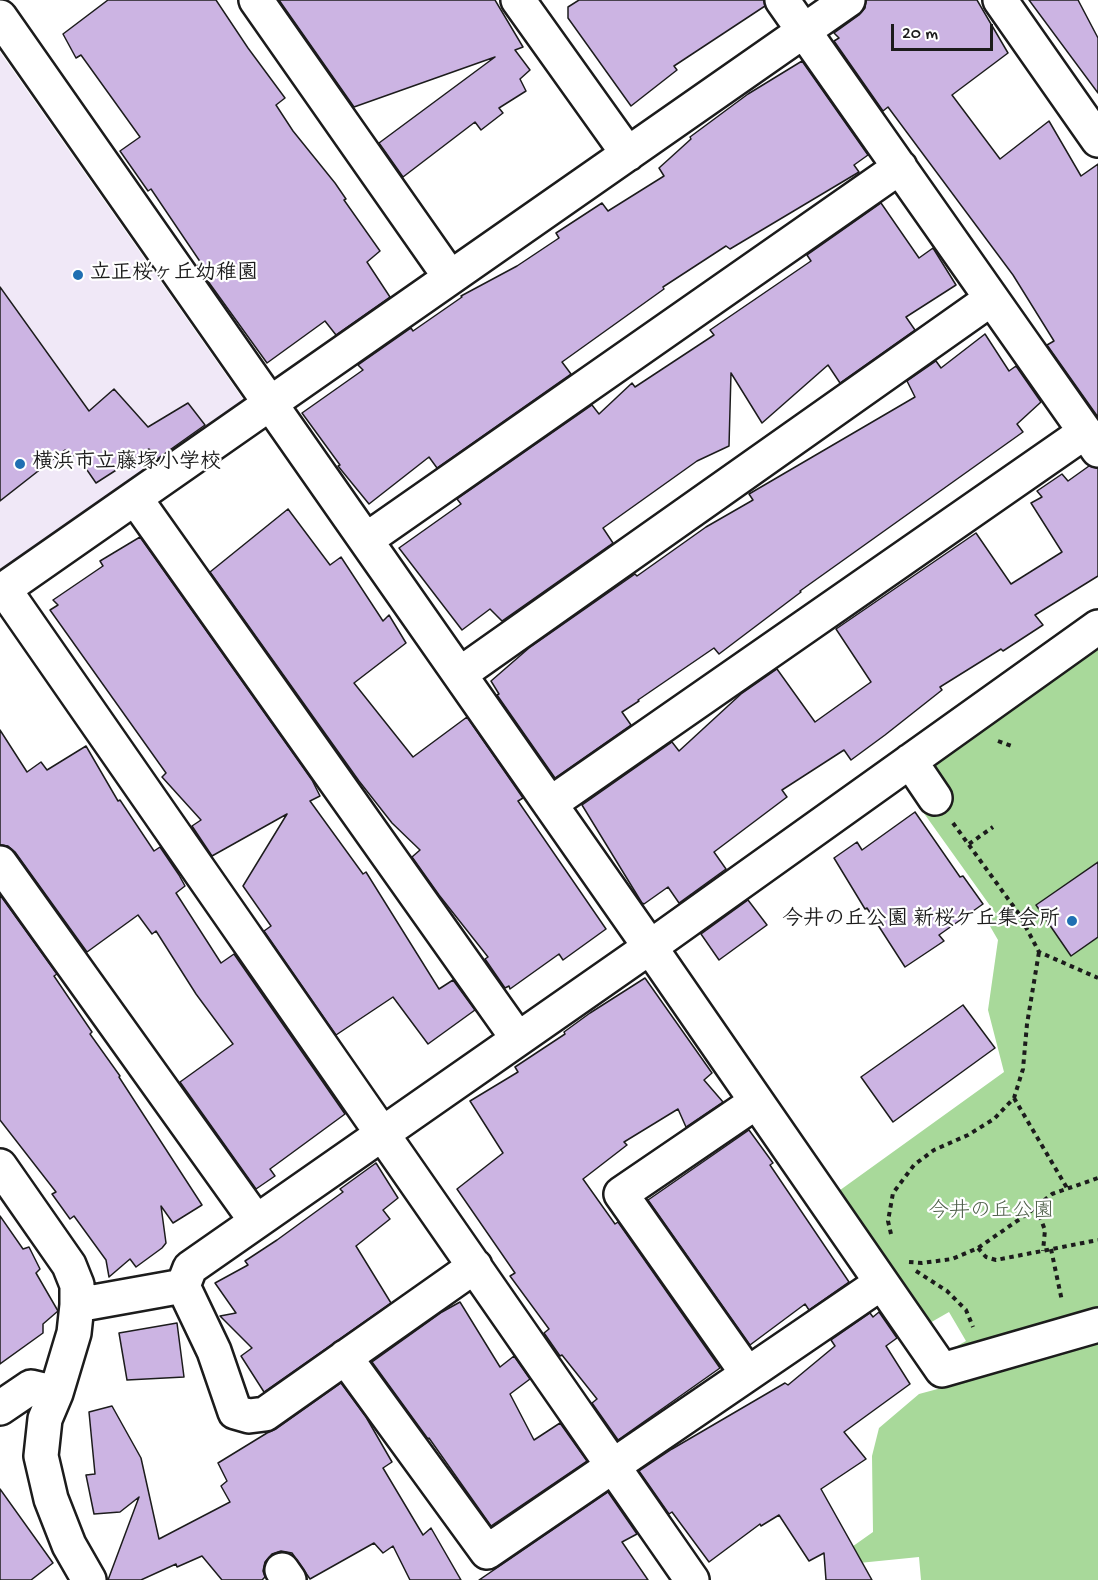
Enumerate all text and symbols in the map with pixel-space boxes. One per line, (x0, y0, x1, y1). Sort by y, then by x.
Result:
scale bar (894, 12, 996, 50)
text: 20 m (902, 24, 938, 45)
place label: 立正桜ヶ丘幼稚園 (90, 262, 258, 288)
marker: 立正桜ヶ丘幼稚園 (71, 268, 85, 282)
place label: 横浜市立藤塚小学校 (32, 451, 221, 477)
marker: 横浜市立藤塚小学校 (13, 457, 27, 471)
place label: 今井の丘公園 新桜ケ丘集会所 (782, 908, 1060, 934)
marker: 今井の丘公園 新桜ケ丘集会所 (1065, 914, 1079, 928)
park label: 今井の丘公園 (928, 1200, 1054, 1226)

